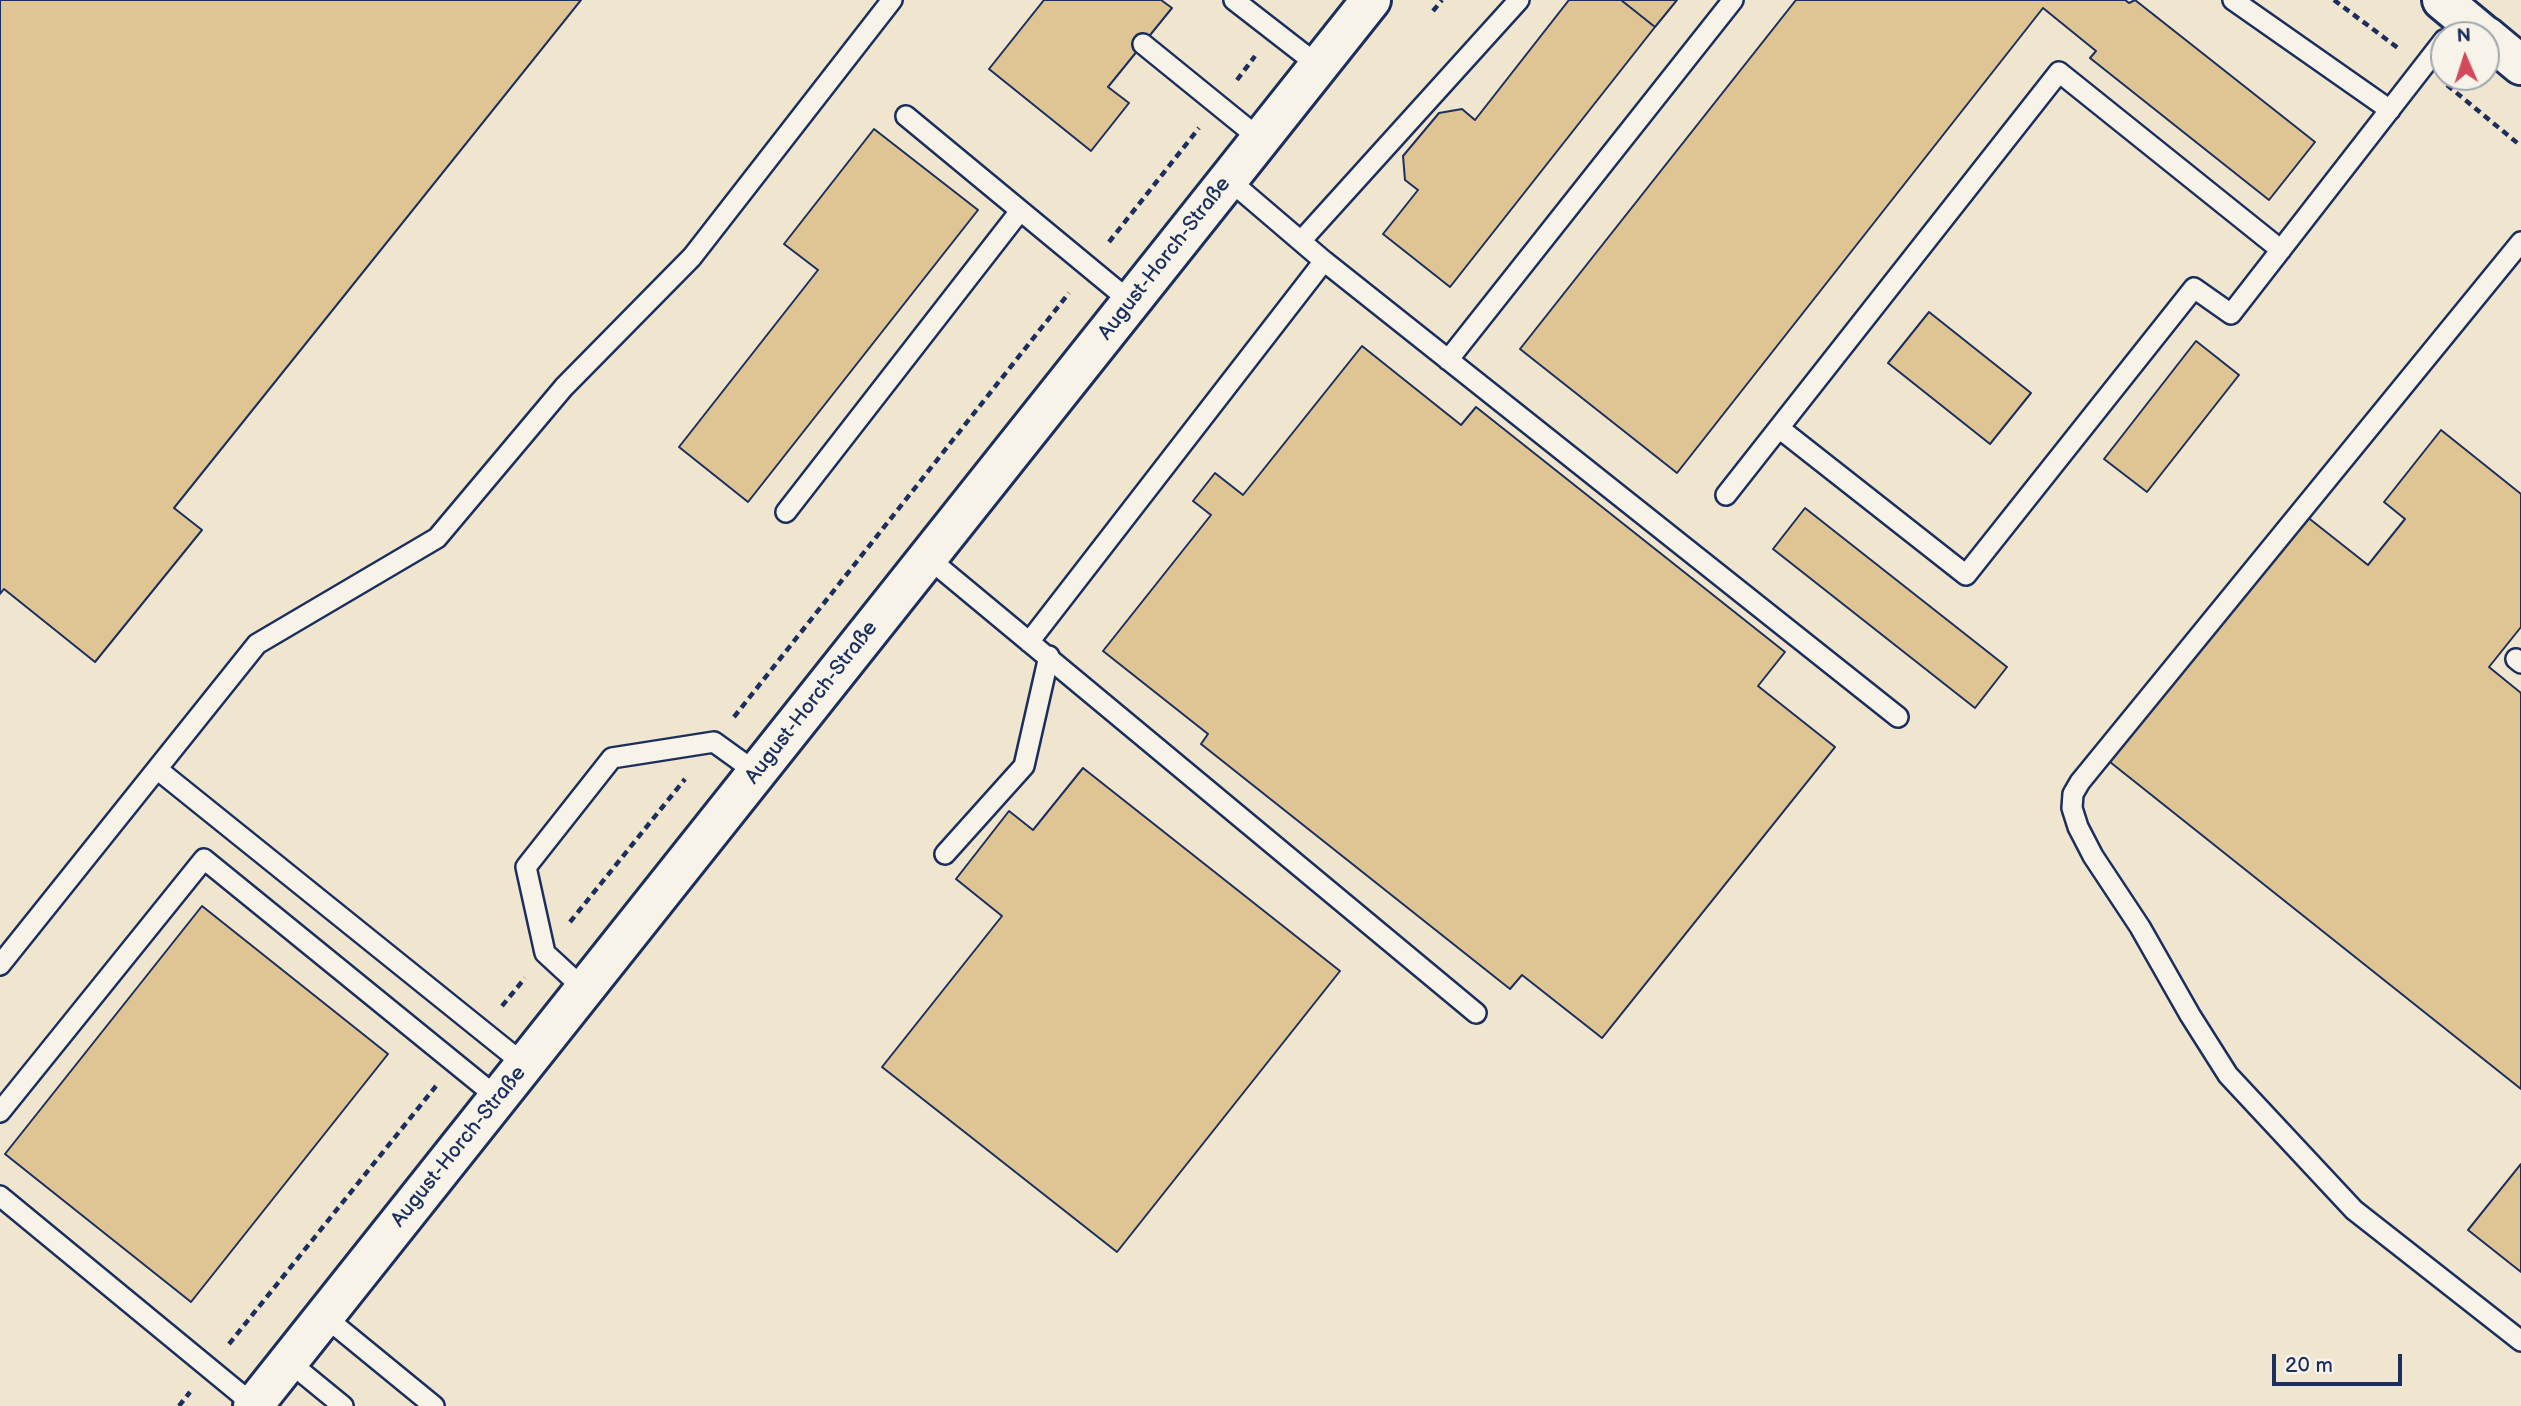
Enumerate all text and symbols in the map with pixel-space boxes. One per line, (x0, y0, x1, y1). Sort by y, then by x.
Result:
north arrow (2430, 21, 2500, 91)
text: N (2456, 25, 2472, 48)
street label: August-Horch-Straße (1094, 172, 1236, 346)
street label: August-Horch-Straße (741, 616, 883, 790)
street label: August-Horch-Straße (386, 1061, 532, 1233)
scale bar (2276, 1340, 2406, 1384)
text: 20 m (2285, 1353, 2333, 1378)

